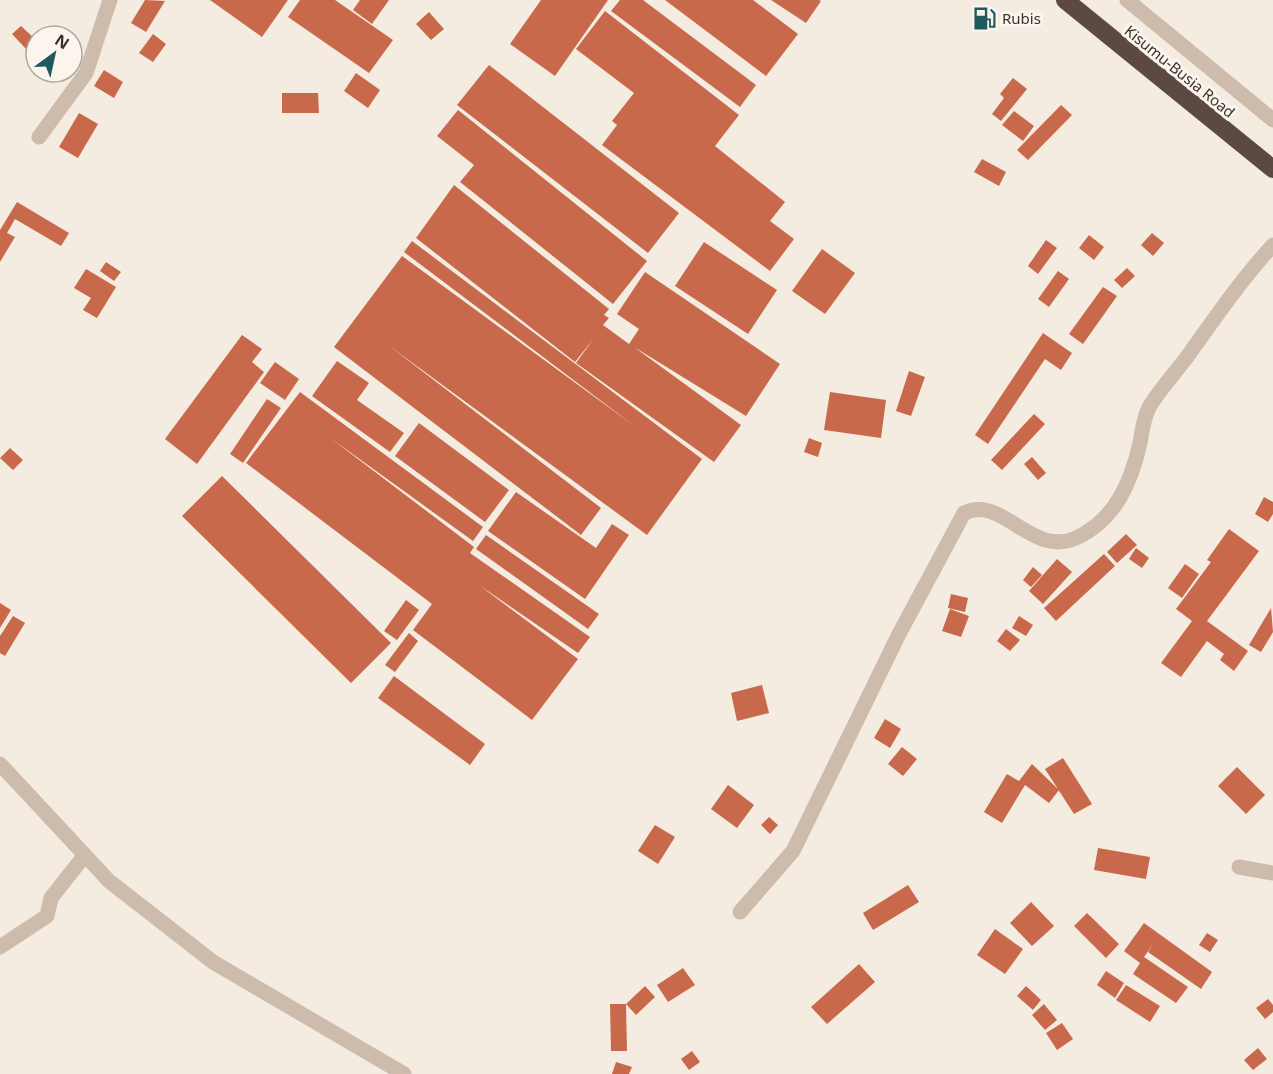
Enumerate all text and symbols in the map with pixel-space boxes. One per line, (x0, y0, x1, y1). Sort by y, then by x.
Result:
fuel station icon: Rubis (971, 5, 997, 31)
place label: Rubis (1002, 8, 1041, 28)
street label: Kisumu-Busia Road (1121, 20, 1239, 122)
north arrow (24, 24, 84, 84)
text: N (51, 29, 74, 54)

